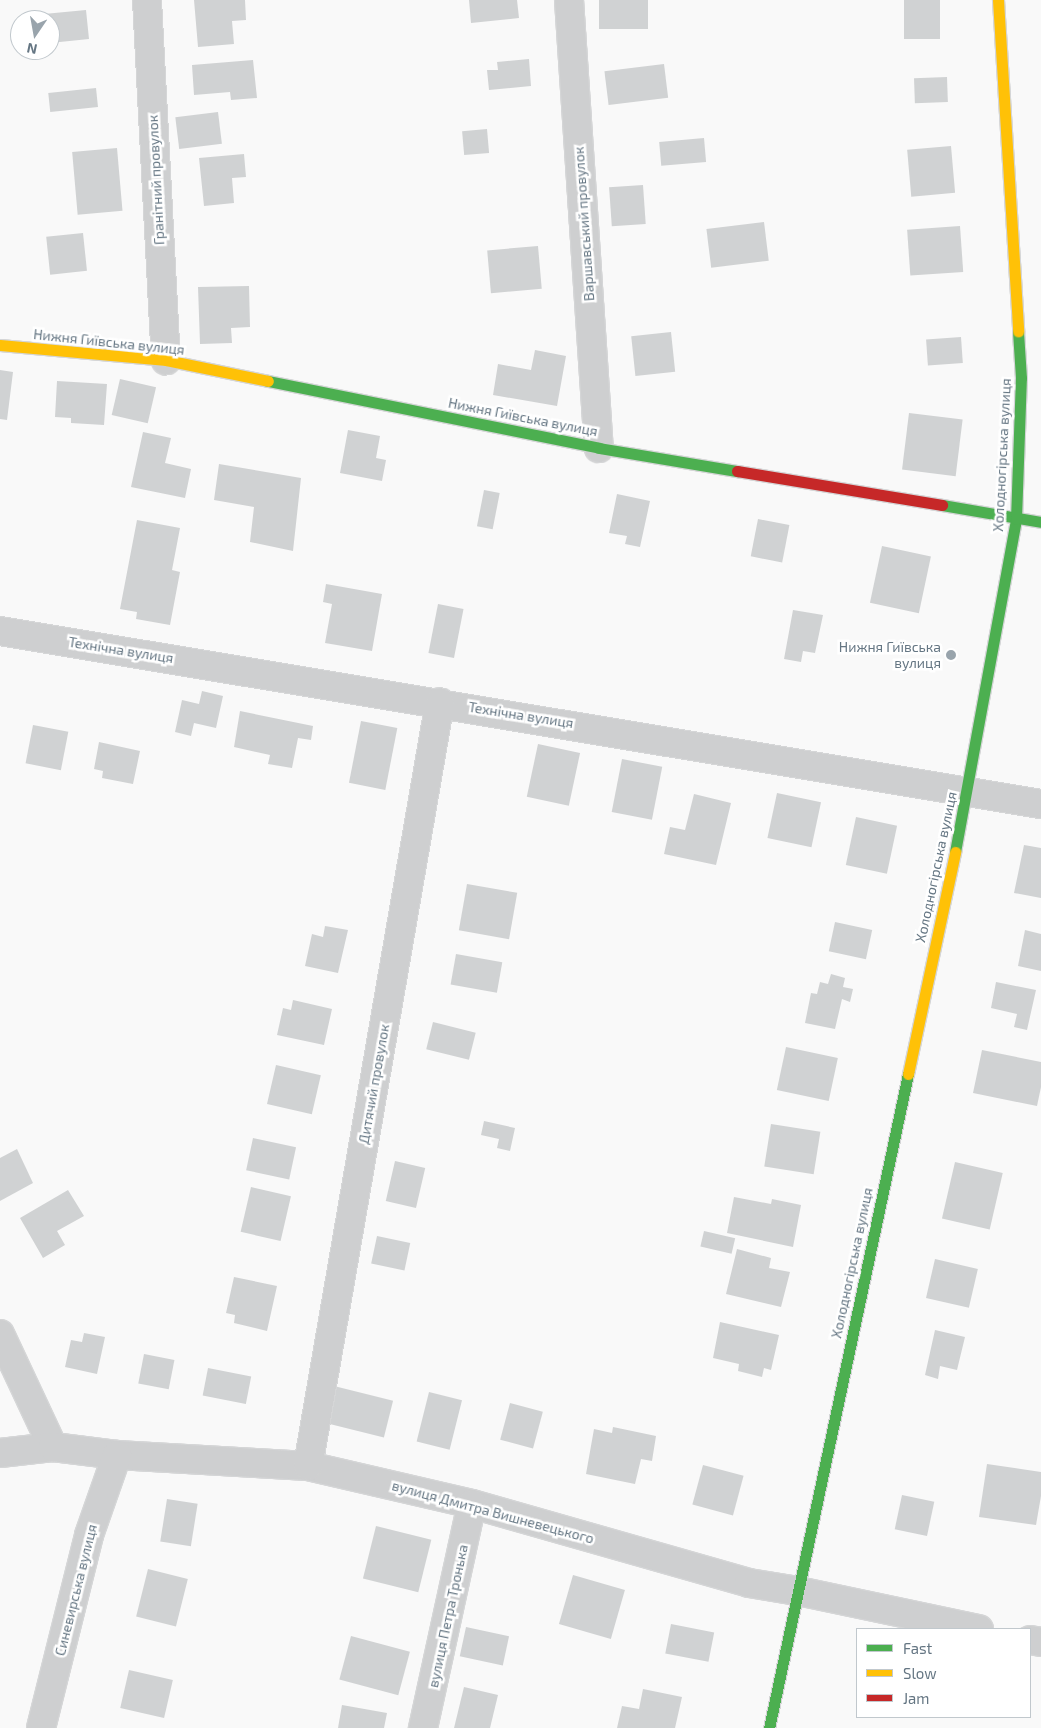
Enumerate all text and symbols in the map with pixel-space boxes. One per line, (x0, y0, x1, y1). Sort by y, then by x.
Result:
north arrow (10, 10, 60, 60)
text: N (25, 40, 39, 59)
street label: Гранітний провулок (144, 115, 168, 245)
street label: Варшавський провулок (570, 146, 598, 302)
street label: Нижня Гиївська вулиця (33, 326, 185, 358)
street label: Холодногірська вулиця (990, 378, 1014, 532)
street label: Нижня Гиївська вулиця (447, 394, 599, 440)
street label: Технічна вулиця (67, 633, 175, 667)
place label: Нижня Гиївська вулиця (839, 639, 941, 672)
marker: Нижня Гиївська вулиця (945, 649, 957, 661)
street label: Технічна вулиця (467, 698, 575, 732)
street label: Холодногірська вулиця (912, 790, 960, 944)
street label: Дитячий провулок (355, 1023, 393, 1145)
street label: Холодногірська вулиця (828, 1186, 876, 1340)
street label: вулиця Дмитра Вишневецького (390, 1477, 596, 1547)
street label: Синевирська вулиця (52, 1522, 100, 1658)
street label: вулиця Петра Тронька (425, 1543, 471, 1689)
legend (856, 1628, 1031, 1718)
text: Fast (903, 1639, 932, 1657)
text: Slow (903, 1664, 937, 1682)
text: Jam (903, 1689, 929, 1707)

